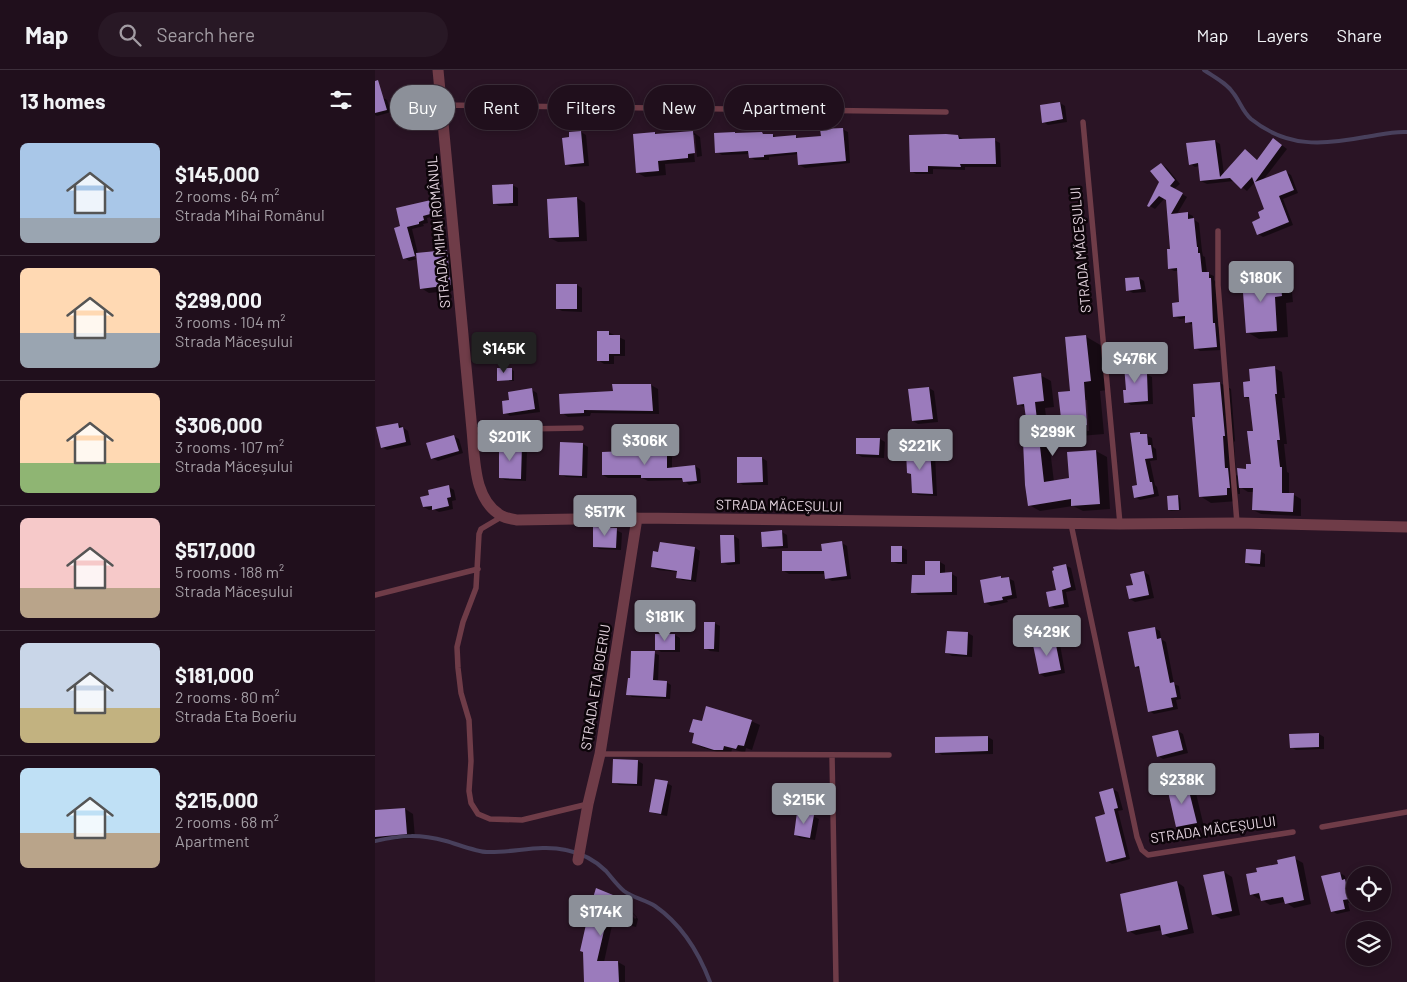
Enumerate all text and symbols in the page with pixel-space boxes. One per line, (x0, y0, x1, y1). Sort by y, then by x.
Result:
search box (98, 12, 448, 57)
text: Map (25, 20, 68, 49)
icon: search (116, 21, 144, 49)
text: Search here (156, 23, 255, 46)
text: Map (1196, 24, 1228, 46)
text: Layers (1256, 24, 1309, 46)
text: Share (1337, 24, 1382, 46)
chip: Buy (390, 85, 455, 130)
chip: Rent (465, 85, 538, 130)
chip: Filters (548, 85, 634, 130)
chip: New (644, 85, 714, 130)
chip: Apartment (724, 85, 844, 130)
icon: filters (327, 86, 355, 114)
text: 13 homes (20, 88, 105, 113)
street label: STRADA MIHAI ROMÂNUL (423, 155, 453, 309)
text: $145,000 (175, 161, 259, 186)
icon: home (60, 163, 120, 223)
text: 2 rooms · 64 m² (175, 186, 279, 205)
street label: STRADA MĂCEȘULUI (1066, 186, 1094, 314)
text: Strada Mihai Românul (175, 205, 325, 224)
pin: $180K (1226, 260, 1296, 303)
text: $180K (1240, 267, 1282, 286)
text: $299,000 (175, 287, 262, 312)
icon: home (60, 288, 120, 348)
text: 3 rooms · 104 m² (175, 312, 285, 331)
text: Strada Măceșului (175, 331, 293, 350)
pin: $145K (469, 332, 539, 374)
text: $145K (482, 338, 526, 357)
pin: $476K (1100, 342, 1170, 384)
text: $476K (1113, 348, 1157, 367)
text: $306,000 (175, 412, 263, 437)
icon: home (60, 413, 120, 473)
pin: $299K (1018, 414, 1088, 457)
pin: $201K (475, 420, 545, 462)
text: $299K (1030, 421, 1076, 440)
pin: $306K (610, 424, 680, 466)
text: $201K (489, 426, 531, 445)
pin: $221K (885, 428, 955, 471)
text: $306K (622, 430, 668, 449)
text: $221K (899, 435, 941, 454)
text: 3 rooms · 107 m² (175, 437, 284, 456)
text: Strada Măceșului (175, 456, 293, 475)
pin: $517K (570, 494, 640, 537)
street label: STRADA MĂCEȘULUI (716, 495, 842, 515)
text: $517K (584, 501, 626, 520)
text: $517,000 (175, 537, 256, 562)
icon: home (60, 538, 120, 598)
text: 5 rooms · 188 m² (175, 562, 284, 581)
text: Strada Măceșului (175, 581, 293, 600)
pin: $181K (630, 600, 700, 642)
text: $181K (646, 606, 684, 625)
pin: $429K (1012, 614, 1082, 657)
text: $429K (1024, 621, 1070, 640)
street label: STRADA ETA BOERIU (577, 623, 613, 751)
text: $181,000 (175, 662, 254, 687)
icon: home (60, 663, 120, 723)
text: 2 rooms · 80 m² (175, 687, 280, 706)
text: Strada Eta Boeriu (175, 706, 297, 725)
pin: $238K (1147, 762, 1217, 805)
text: $238K (1159, 769, 1205, 788)
pin: $215K (769, 782, 839, 825)
text: $215,000 (175, 787, 258, 812)
icon: home (60, 788, 120, 848)
text: $215K (783, 789, 825, 808)
text: 2 rooms · 68 m² (175, 812, 279, 831)
street label: STRADA MĂCEȘULUI (1149, 812, 1277, 846)
text: Apartment (175, 831, 250, 850)
map controls (1346, 866, 1391, 966)
button: locate (1346, 866, 1391, 911)
pin: $174K (566, 894, 636, 937)
text: $174K (580, 901, 622, 920)
button: layers (1346, 921, 1391, 966)

